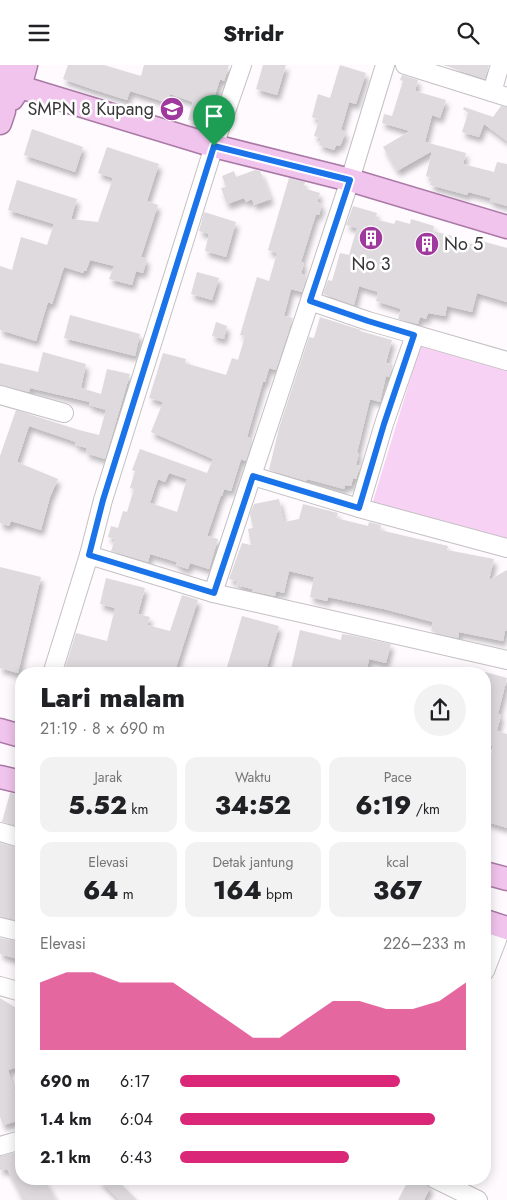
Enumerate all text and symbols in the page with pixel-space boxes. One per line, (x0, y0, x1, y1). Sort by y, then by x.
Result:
text: Stridr (223, 17, 284, 49)
icon: menu (25, 19, 53, 47)
icon: search (454, 19, 482, 47)
pin (193, 95, 235, 146)
place label: SMPN 8 Kupang (27, 96, 154, 122)
school or university icon: SMPN 8 Kupang (159, 96, 185, 122)
icon: arrive (200, 102, 228, 130)
building icon: No 3 (358, 225, 384, 251)
building icon: No 5 (414, 231, 440, 257)
place label: No 5 (444, 231, 483, 257)
place label: No 3 (351, 251, 391, 277)
text: Lari malam (40, 677, 185, 718)
button: share (414, 684, 466, 736)
text: 21:19 · 8 × 690 m (40, 717, 165, 740)
text: Jarak (94, 767, 122, 787)
text: Waktu (235, 767, 271, 787)
text: Pace (384, 767, 412, 787)
text: 5.52 (68, 787, 127, 823)
text: 34:52 (215, 787, 291, 823)
text: 6:19 (355, 787, 412, 823)
text: km (127, 799, 148, 819)
text: /km (412, 799, 440, 819)
text: Elevasi (88, 852, 128, 872)
text: Detak jantung (213, 852, 293, 872)
text: kcal (386, 852, 409, 872)
text: 64 (83, 872, 119, 908)
text: 164 (213, 872, 262, 908)
text: 367 (373, 872, 422, 908)
text: m (119, 884, 134, 904)
text: bpm (262, 884, 293, 904)
text: Elevasi (40, 932, 86, 955)
text: 226–233 m (383, 932, 466, 955)
text: 690 m (40, 1070, 90, 1093)
text: 6:17 (120, 1070, 150, 1093)
text: 1.4 km (40, 1108, 92, 1131)
text: 6:04 (120, 1108, 153, 1131)
text: 2.1 km (40, 1146, 91, 1169)
text: 6:43 (120, 1146, 152, 1169)

